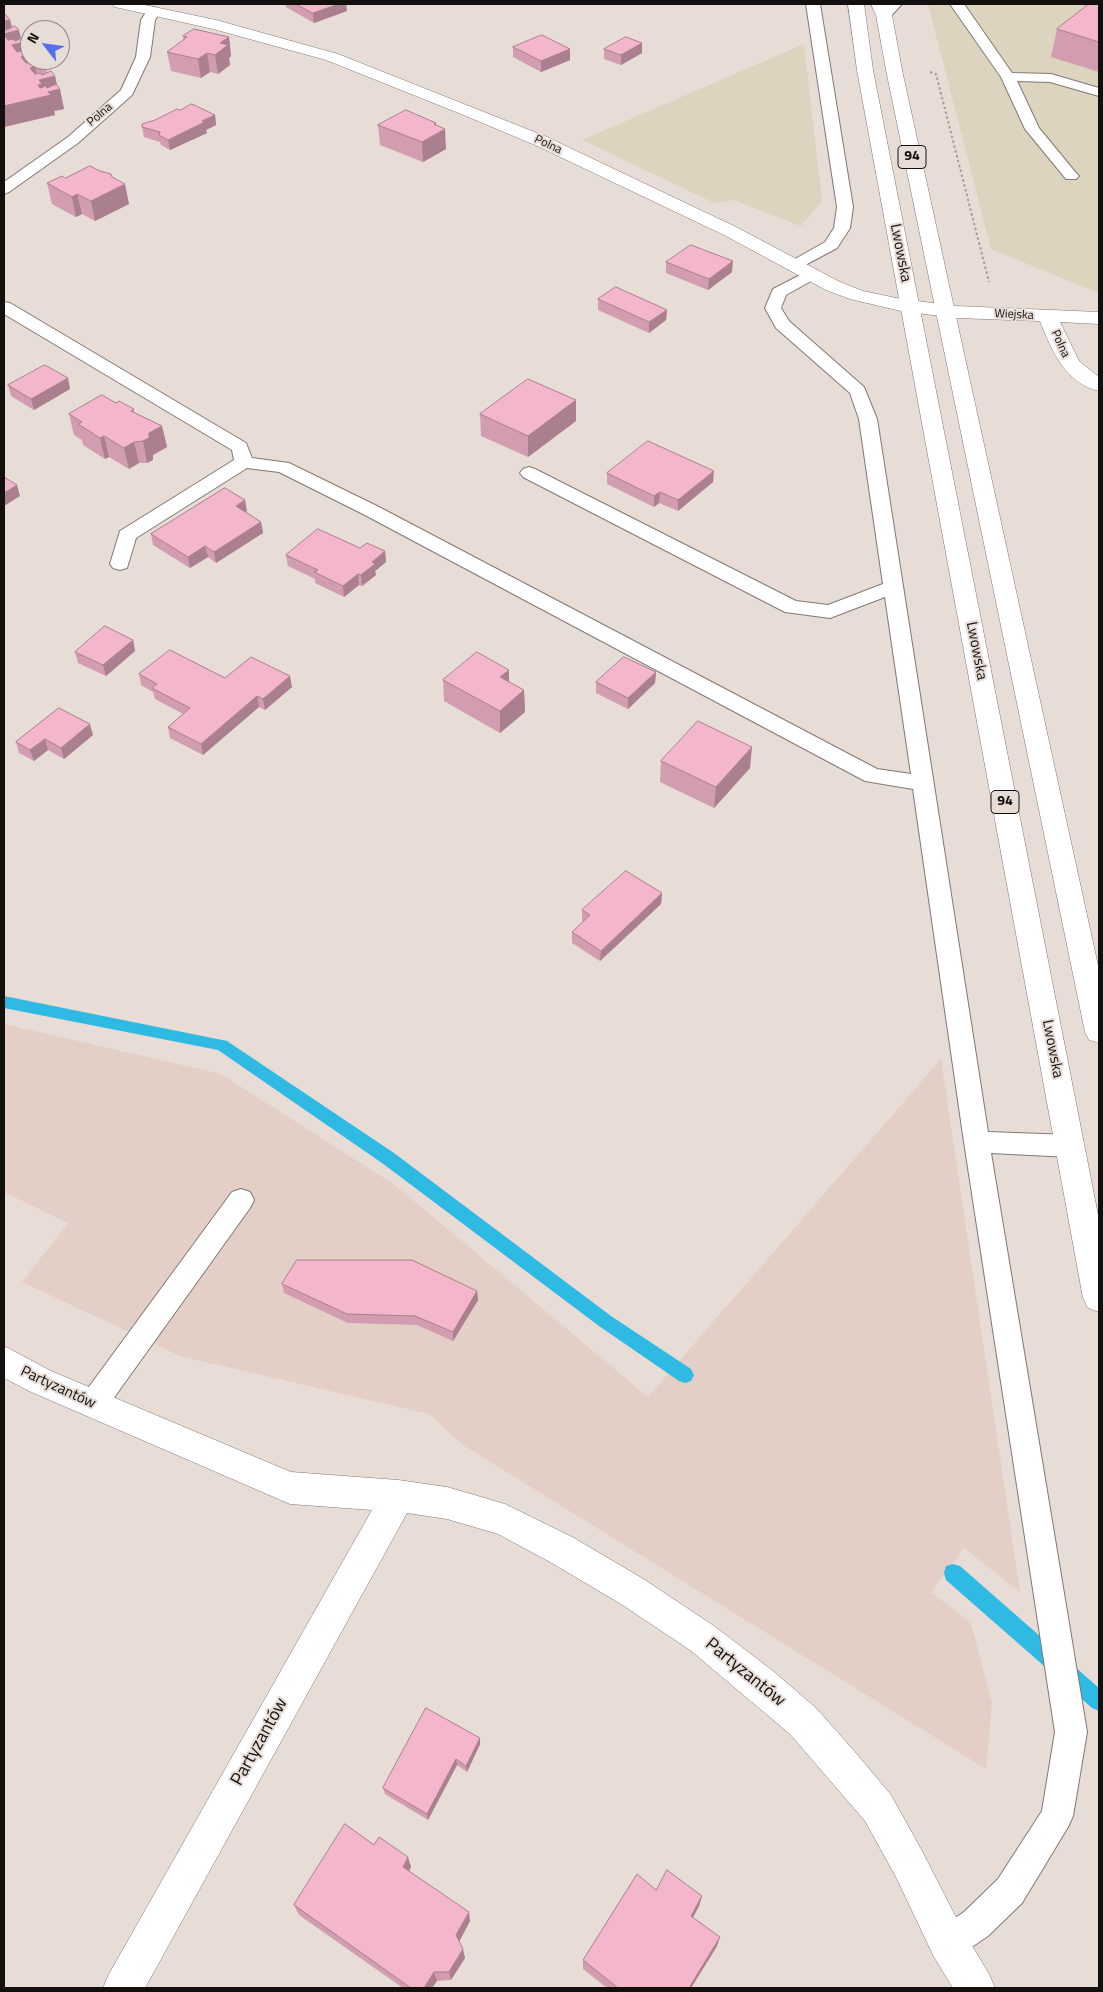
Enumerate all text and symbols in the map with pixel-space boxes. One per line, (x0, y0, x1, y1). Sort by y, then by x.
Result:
north arrow (20, 20, 70, 70)
text: N (21, 28, 44, 47)
street label: Polna (84, 100, 116, 130)
street label: Polna (532, 132, 564, 158)
road number: 94 (898, 146, 926, 168)
street label: Lwowska (886, 222, 914, 284)
street label: Wiejska (994, 307, 1034, 323)
street label: Polna (1048, 328, 1072, 360)
street label: Lwowska (962, 620, 990, 682)
road number: 94 (991, 790, 1019, 814)
street label: Lwowska (1038, 1018, 1066, 1080)
street label: Partyzantów (18, 1363, 98, 1413)
street label: Partyzantów (700, 1634, 790, 1712)
street label: Partyzantów (227, 1694, 293, 1790)

